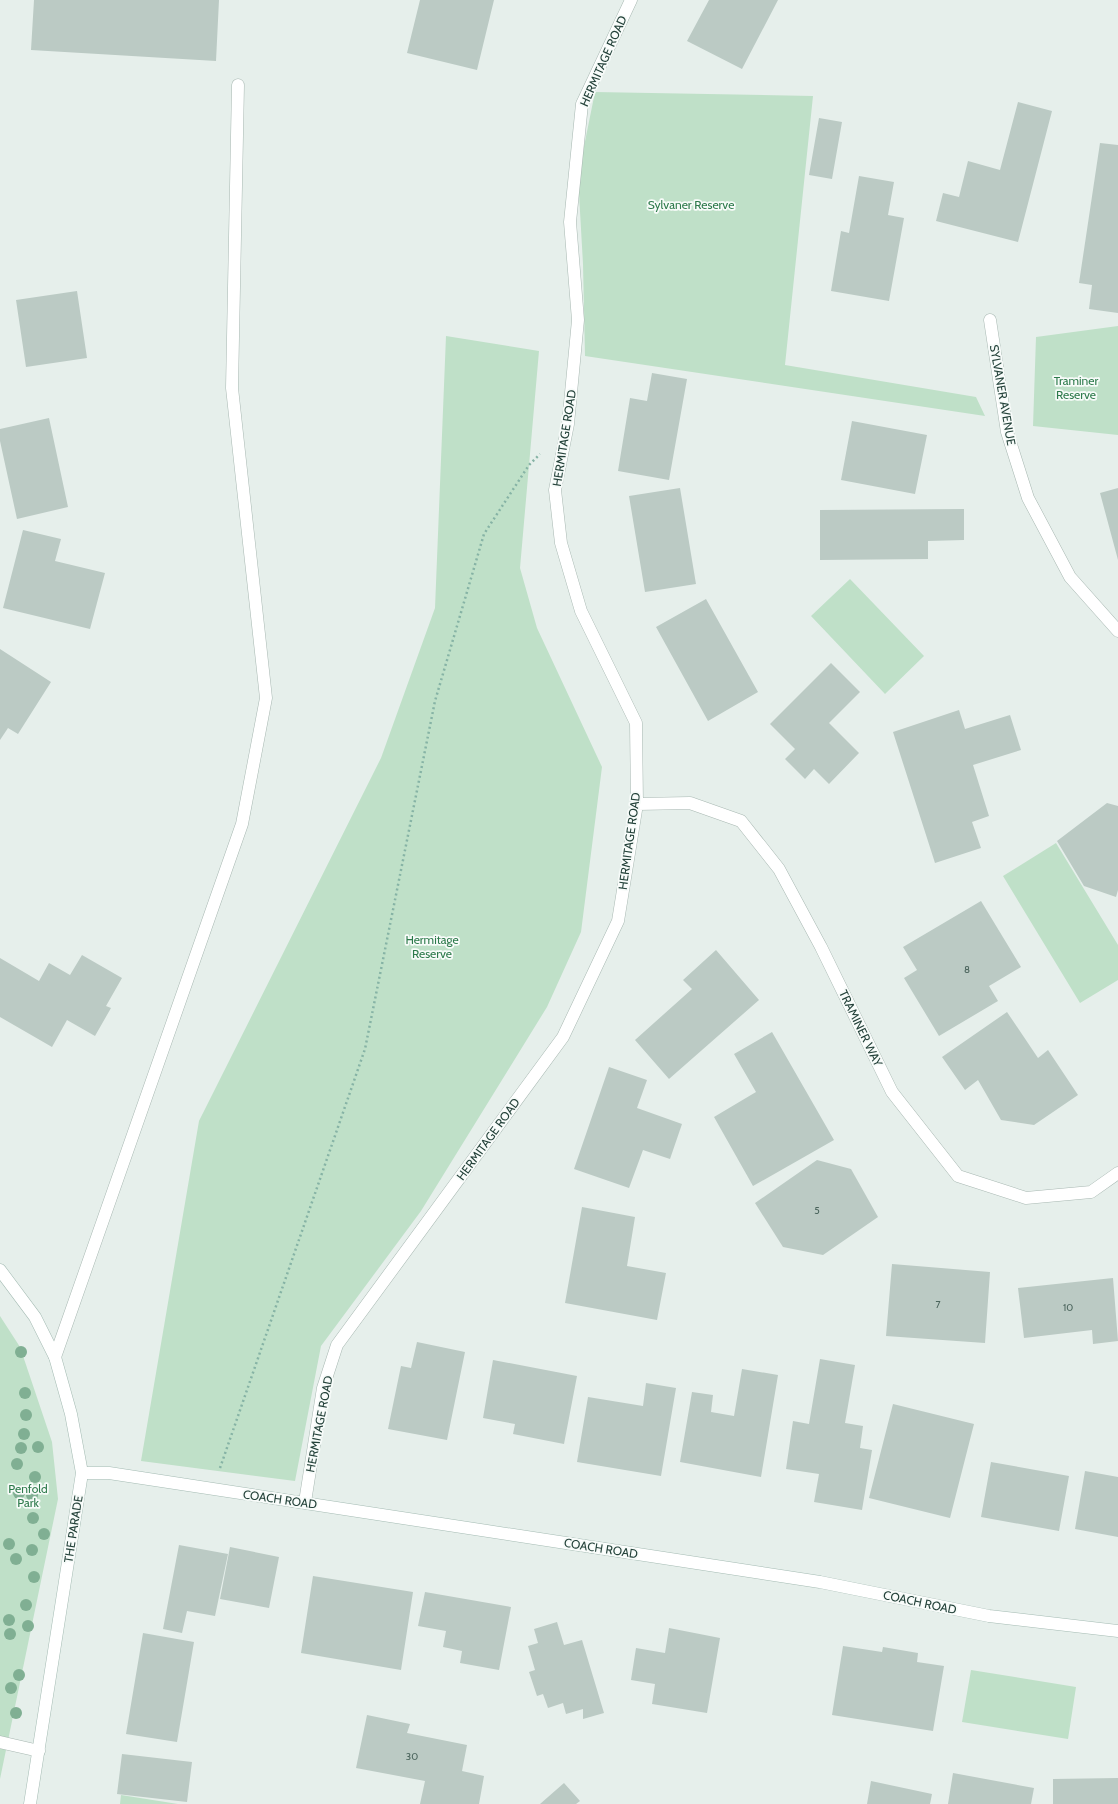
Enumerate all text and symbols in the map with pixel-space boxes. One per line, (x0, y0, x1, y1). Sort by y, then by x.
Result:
street label: HERMITAGE ROAD (576, 13, 630, 109)
park label: Sylvaner Reserve (648, 197, 734, 212)
street label: SYLVANER AVENUE (987, 343, 1019, 447)
park label: Traminer Reserve (1054, 373, 1098, 402)
street label: HERMITAGE ROAD (549, 388, 579, 488)
street label: HERMITAGE ROAD (615, 791, 643, 891)
park label: Hermitage Reserve (405, 932, 459, 961)
house number: 8 (964, 963, 970, 976)
street label: TRAMINER WAY (836, 987, 886, 1069)
street label: HERMITAGE ROAD (453, 1095, 523, 1183)
house number: 5 (814, 1204, 820, 1217)
house number: 7 (935, 1298, 941, 1311)
house number: 10 (1063, 1301, 1073, 1314)
street label: HERMITAGE ROAD (302, 1374, 336, 1474)
park label: Penfold Park (8, 1481, 48, 1510)
street label: COACH ROAD (242, 1486, 318, 1512)
street label: THE PARADE (60, 1494, 86, 1564)
street label: COACH ROAD (563, 1535, 639, 1561)
street label: COACH ROAD (882, 1587, 958, 1617)
house number: 30 (406, 1750, 418, 1763)

